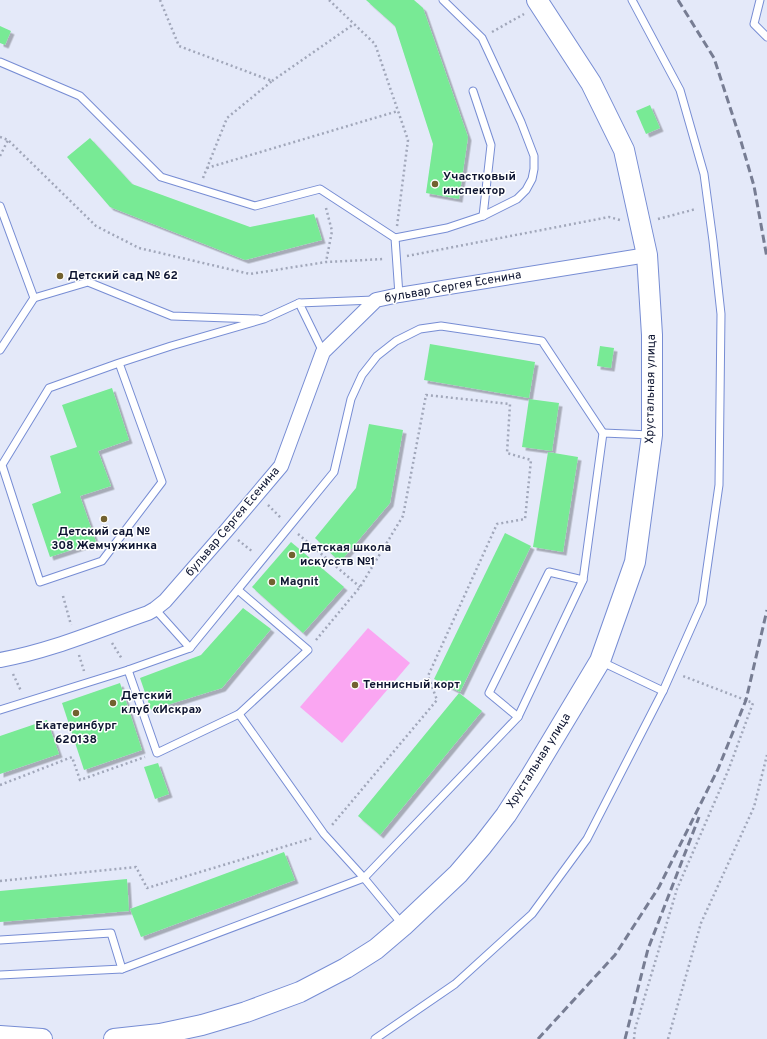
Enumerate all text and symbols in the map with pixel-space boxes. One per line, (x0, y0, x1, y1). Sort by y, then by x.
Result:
place label: Участковый инспектор (443, 169, 516, 199)
marker: Участковый инспектор (430, 179, 440, 189)
street label: бульвар Сергея Есенина (383, 267, 523, 307)
place label: Детский сад № 62 (68, 268, 178, 284)
marker: Детский сад № 62 (55, 271, 65, 281)
street label: Хрустальная улица (642, 334, 660, 444)
street label: бульвар Сергея Есенина (182, 464, 284, 580)
marker: Детский сад № 308 Жемчужинка (99, 514, 109, 524)
place label: Детский сад № 308 Жемчужинка (51, 524, 157, 554)
place label: Детская школа искусств №1 (300, 540, 391, 570)
marker: Детская школа искусств №1 (287, 550, 297, 560)
place label: Magnit (280, 574, 319, 590)
marker: Magnit (267, 577, 277, 587)
place label: Теннисный корт (363, 677, 460, 693)
marker: Теннисный корт (350, 680, 360, 690)
place label: Детский клуб «Искра» (121, 688, 202, 718)
marker: Детский клуб «Искра» (108, 698, 118, 708)
marker: Екатеринбург 620138 (71, 708, 81, 718)
street label: Хрустальная улица (503, 710, 575, 812)
place label: Екатеринбург 620138 (35, 718, 117, 748)

